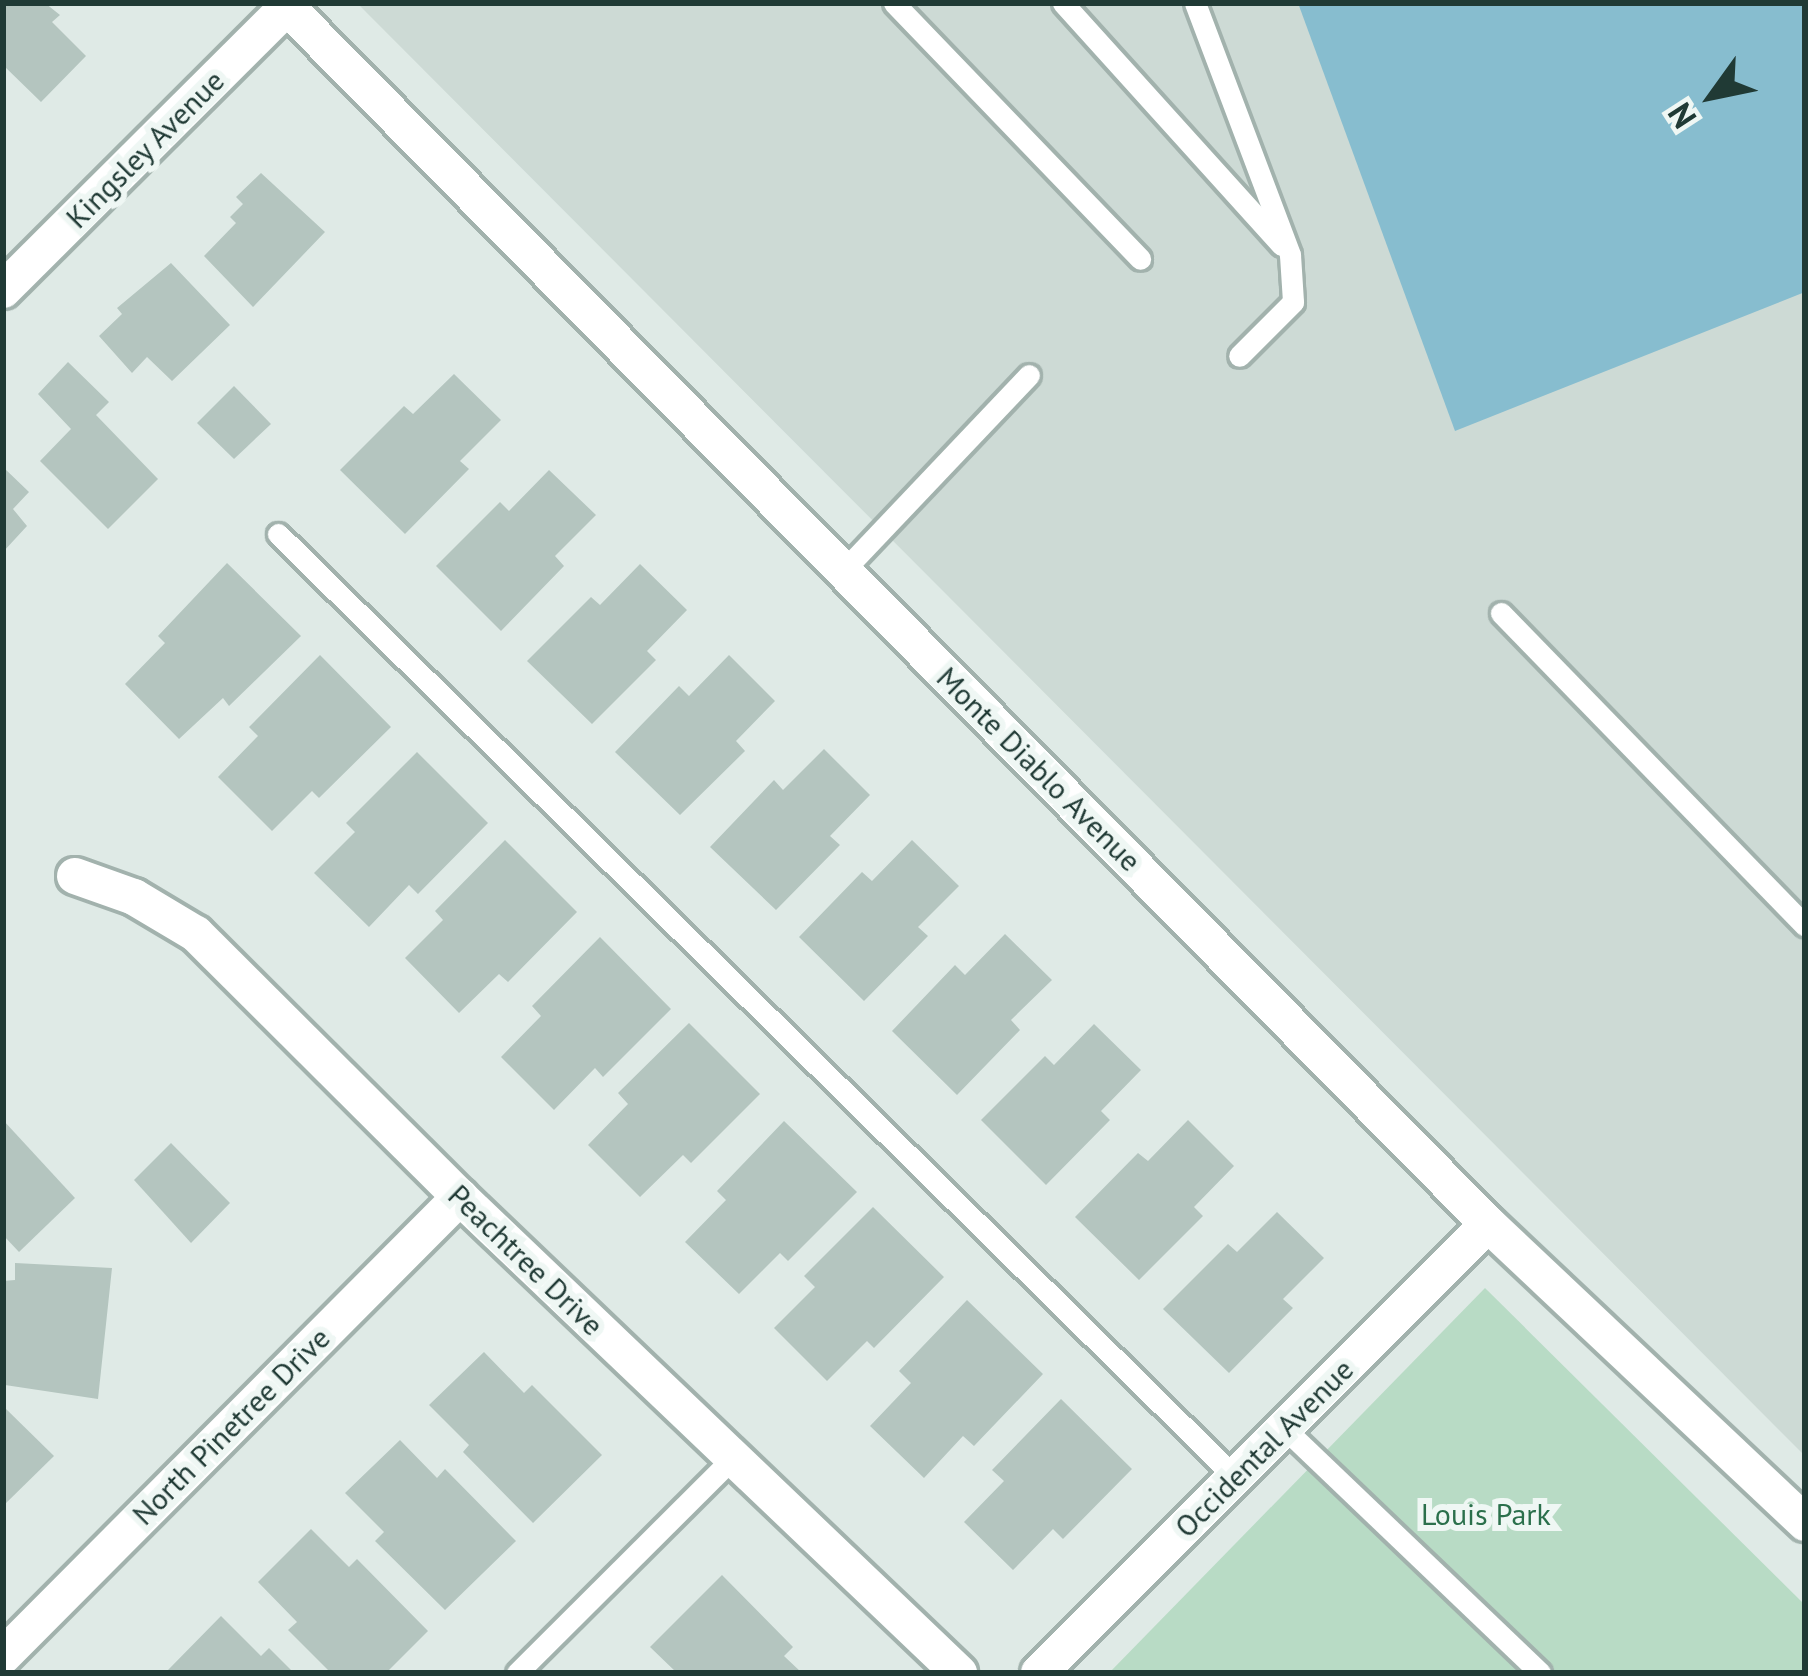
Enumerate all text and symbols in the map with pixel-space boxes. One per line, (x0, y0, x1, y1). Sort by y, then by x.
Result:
north arrow (1652, 36, 1772, 156)
street label: Kingsley Avenue (58, 62, 232, 236)
text: N (1657, 95, 1705, 137)
street label: Monte Diablo Avenue (929, 659, 1149, 879)
street label: Peachtree Drive (441, 1177, 611, 1343)
street label: North Pinetree Drive (125, 1320, 337, 1532)
street label: Occidental Avenue (1167, 1351, 1361, 1545)
park label: Louis Park (1421, 1496, 1551, 1532)

